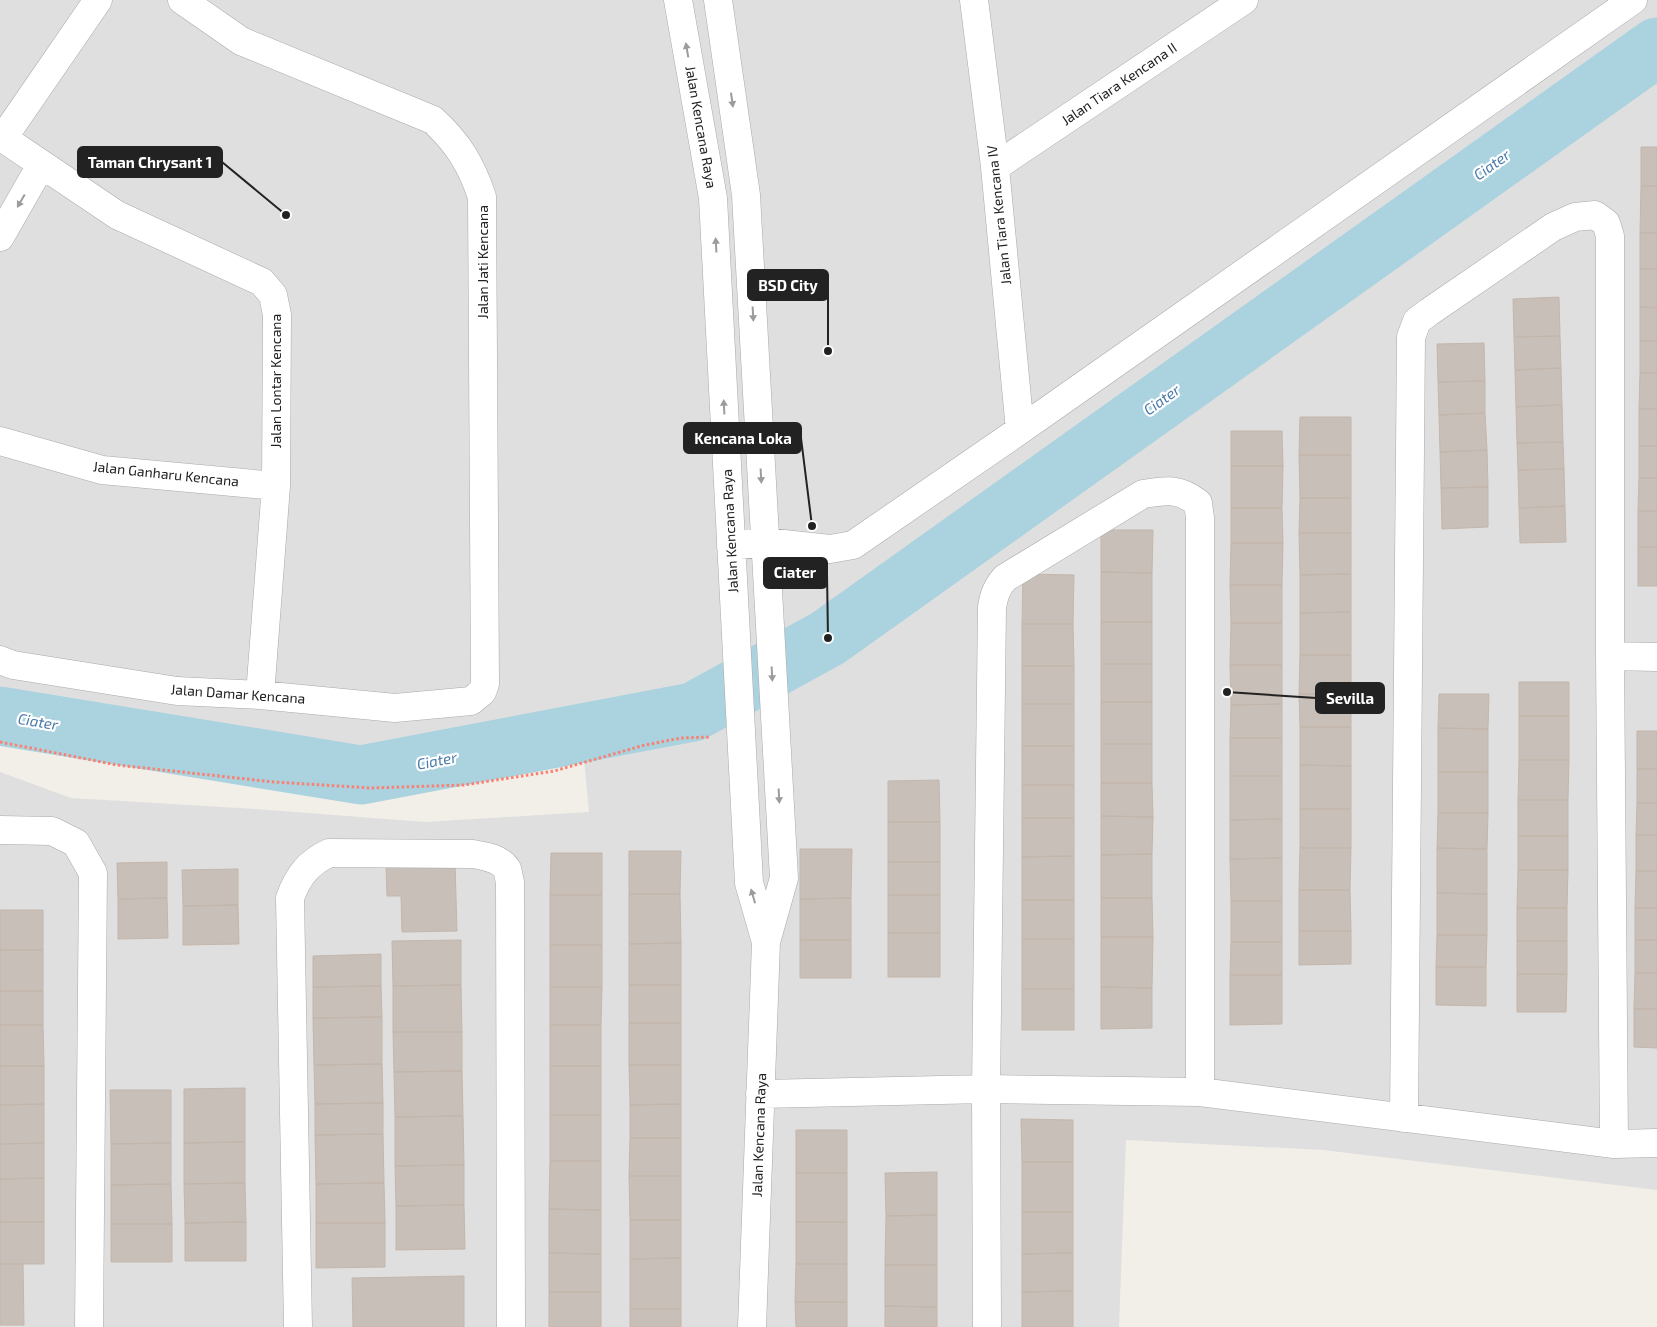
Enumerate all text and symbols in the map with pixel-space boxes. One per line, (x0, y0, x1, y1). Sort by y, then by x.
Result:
street label: Jalan Tiara Kencana II (1058, 39, 1180, 129)
one-way arrow (683, 41, 691, 57)
street label: Jalan Kencana Raya (682, 64, 721, 190)
one-way arrow (729, 93, 737, 109)
street label: Jalan Tiara Kencana IV (983, 144, 1014, 286)
water label: Ciater (1470, 144, 1514, 183)
callout: Taman Chrysant 1 (78, 147, 222, 177)
text: Taman Chrysant 1 (88, 153, 212, 172)
one-way arrow (16, 194, 25, 207)
street label: Jalan Jati Kencana (474, 205, 491, 319)
one-way arrow (711, 237, 719, 253)
callout: BSD City (748, 270, 828, 300)
text: BSD City (758, 276, 818, 295)
one-way arrow (749, 306, 757, 322)
street label: Jalan Lontar Kencana (267, 314, 284, 448)
water label: Ciater (1140, 379, 1184, 418)
one-way arrow (720, 399, 728, 415)
callout: Kencana Loka (684, 423, 801, 453)
text: Kencana Loka (694, 429, 792, 447)
street label: Jalan Ganharu Kencana (92, 457, 240, 490)
street label: Jalan Kencana Raya (718, 469, 741, 593)
one-way arrow (758, 469, 766, 485)
callout: Ciater (764, 558, 827, 588)
text: Ciater (774, 563, 817, 581)
one-way arrow (769, 666, 777, 682)
street label: Jalan Damar Kencana (170, 680, 306, 707)
callout: Sevilla (1316, 683, 1384, 713)
text: Sevilla (1326, 689, 1374, 707)
water label: Ciater (17, 709, 61, 733)
water label: Ciater (415, 747, 459, 773)
one-way arrow (775, 788, 783, 804)
one-way arrow (748, 888, 756, 903)
street label: Jalan Kencana Raya (748, 1073, 769, 1197)

